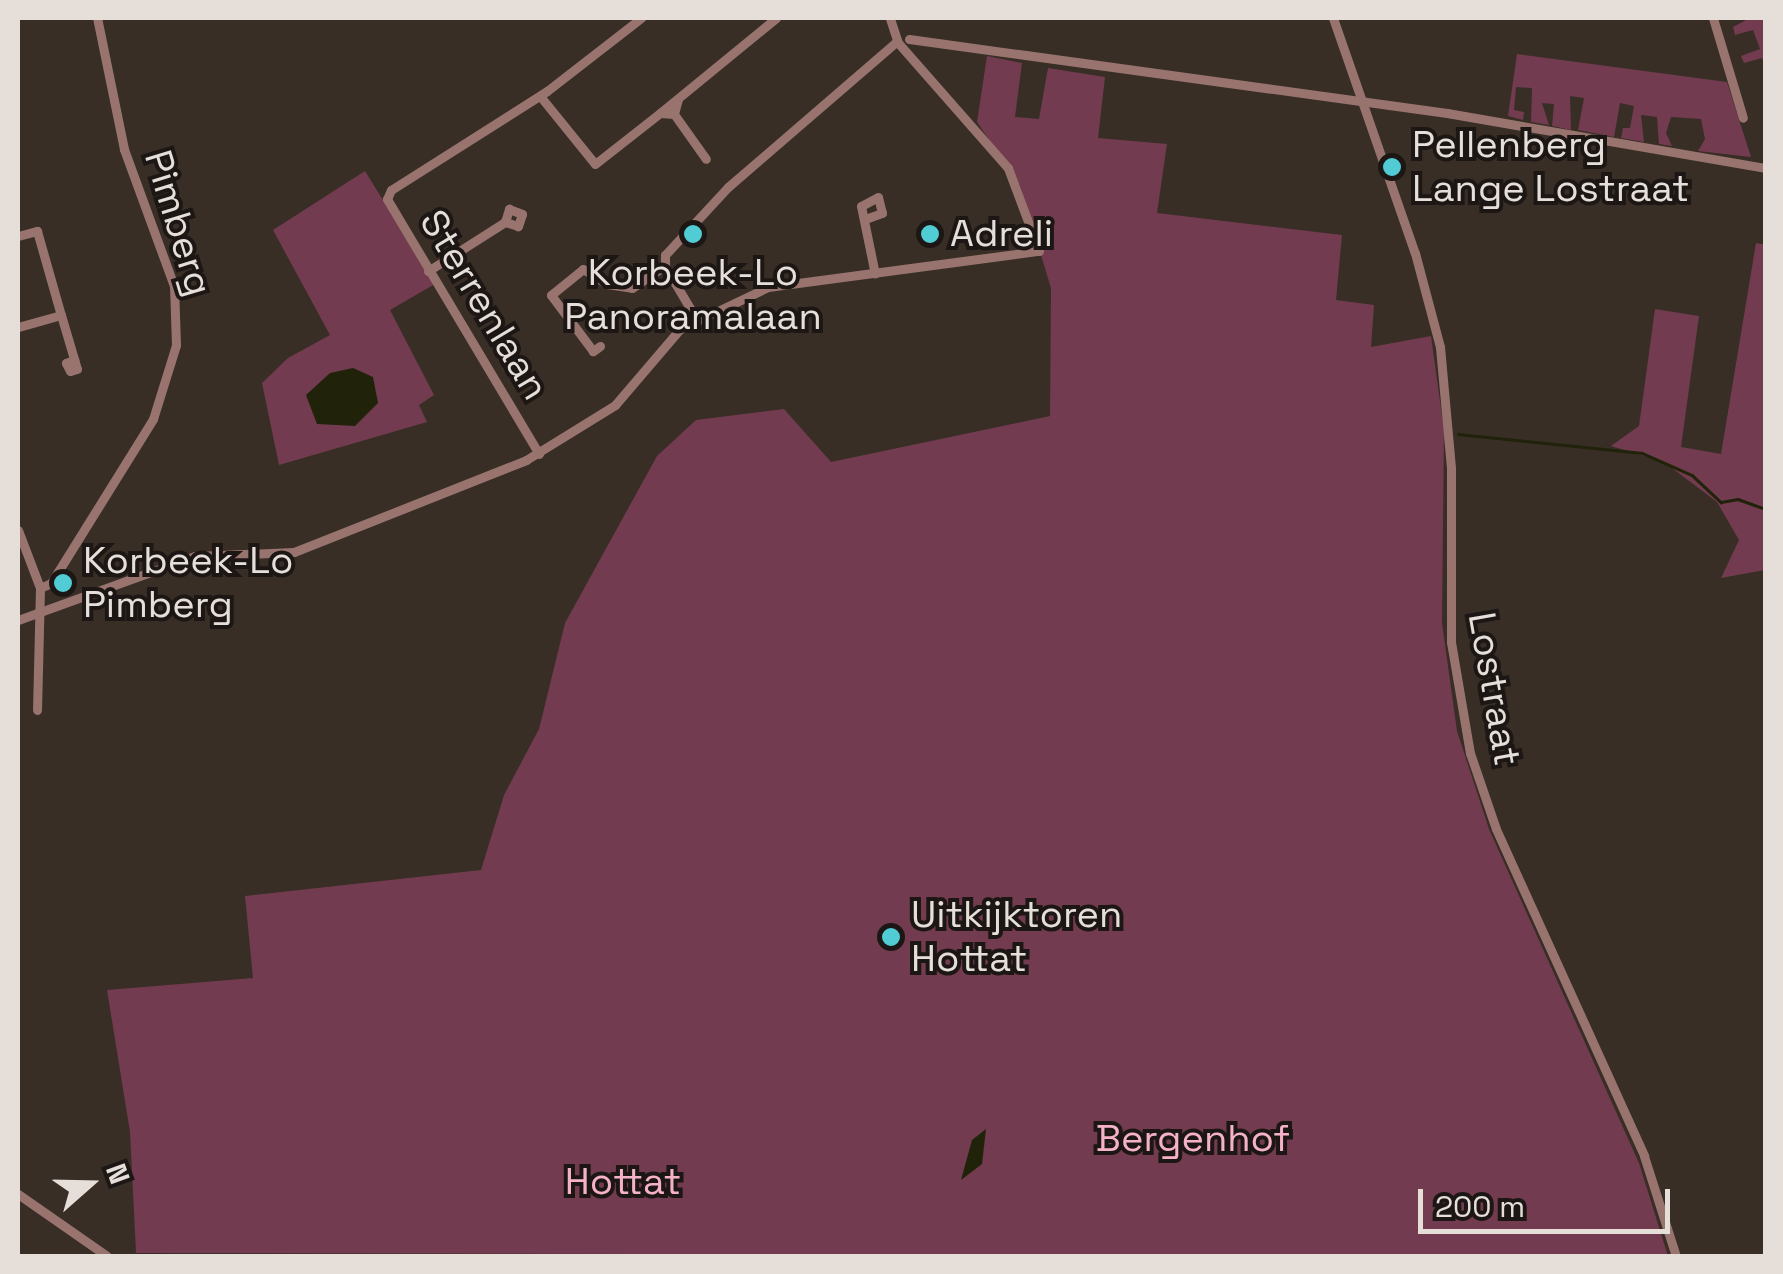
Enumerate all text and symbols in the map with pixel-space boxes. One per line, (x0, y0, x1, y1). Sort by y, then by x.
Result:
place label: Pellenberg Lange Lostraat (1412, 122, 1689, 212)
street label: Pimberg (134, 145, 222, 301)
marker: Pellenberg Lange Lostraat (1381, 156, 1403, 178)
street label: Sterrenlaan (410, 202, 558, 408)
place label: Adreli (950, 211, 1053, 257)
marker: Korbeek-Lo Panoramalaan (682, 223, 704, 245)
marker: Adreli (919, 223, 941, 245)
place label: Korbeek-Lo Panoramalaan (564, 250, 822, 340)
place label: Korbeek-Lo Pimberg (83, 538, 293, 628)
marker: Korbeek-Lo Pimberg (52, 572, 74, 594)
street label: Lostraat (1458, 609, 1530, 769)
place label: Uitkijktoren Hottat (911, 892, 1122, 982)
marker: Uitkijktoren Hottat (880, 926, 902, 948)
park label: Bergenhof (1096, 1116, 1290, 1162)
north arrow (40, 1134, 140, 1234)
text: N (98, 1159, 138, 1189)
park label: Hottat (565, 1159, 681, 1205)
scale bar (1423, 1169, 1676, 1231)
text: 200 m (1435, 1187, 1525, 1226)

